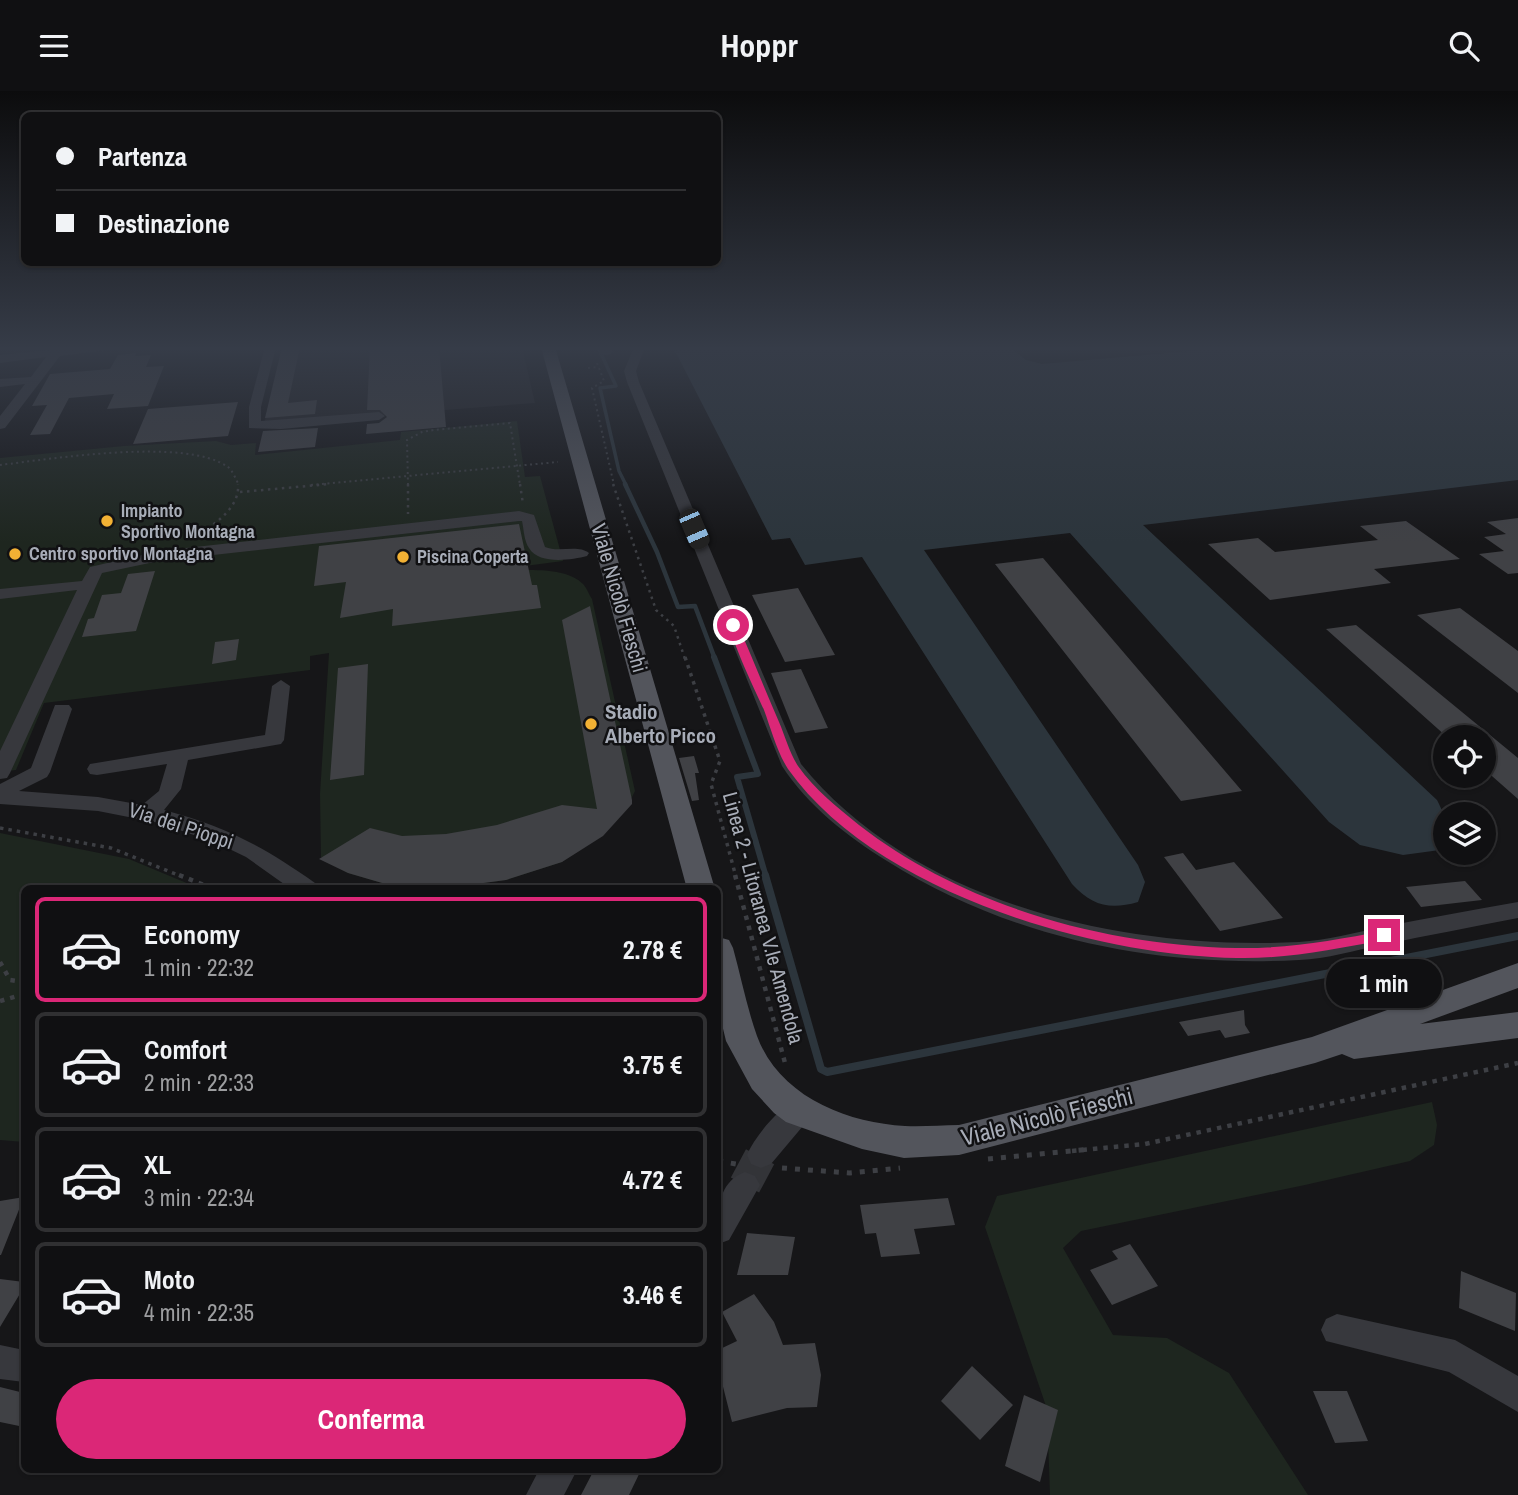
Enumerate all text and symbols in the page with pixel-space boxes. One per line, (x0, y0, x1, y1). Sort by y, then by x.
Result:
text: Hoppr (720, 24, 798, 67)
icon: menu (35, 27, 73, 65)
icon: search (1445, 27, 1483, 65)
text: Partenza (98, 139, 187, 174)
text: Destinazione (98, 206, 230, 241)
place label: Impianto Sportivo Montagna (121, 498, 255, 544)
car (677, 506, 712, 552)
marker: Impianto Sportivo Montagna (99, 513, 115, 529)
street label: Viale Nicolò Fieschi (584, 520, 655, 676)
place label: Centro sportivo Montagna (29, 541, 213, 566)
place label: Piscina Coperta (417, 544, 529, 569)
marker: Centro sportivo Montagna (7, 546, 23, 562)
marker: Piscina Coperta (395, 549, 411, 565)
route start (717, 609, 749, 641)
place label: Stadio Alberto Picco (605, 697, 716, 750)
marker: Stadio Alberto Picco (583, 716, 599, 732)
map controls (1433, 725, 1496, 865)
button: locate (1433, 725, 1496, 788)
street label: Linea 2 - Litoranea V.le Amendola (716, 789, 811, 1047)
street label: Via dei Pioppi (125, 795, 237, 856)
button: layers (1433, 802, 1496, 865)
text: Economy (144, 917, 240, 952)
icon: car (60, 918, 123, 981)
route end (1368, 919, 1400, 951)
text: 2.78 € (623, 932, 682, 967)
text: 1 min · 22:32 (144, 952, 254, 983)
callout: 1 min (1326, 959, 1442, 1008)
text: 1 min (1359, 968, 1409, 999)
text: Comfort (144, 1032, 227, 1067)
icon: car (60, 1033, 123, 1096)
text: 3.75 € (623, 1047, 682, 1082)
text: 2 min · 22:33 (144, 1067, 254, 1098)
street label: Viale Nicolò Fieschi (958, 1079, 1136, 1153)
text: XL (144, 1147, 171, 1182)
icon: car (60, 1148, 123, 1211)
text: 4.72 € (623, 1162, 682, 1197)
text: 3 min · 22:34 (144, 1182, 254, 1213)
text: Moto (144, 1262, 195, 1297)
icon: car (60, 1263, 123, 1326)
text: 3.46 € (623, 1277, 682, 1312)
text: 4 min · 22:35 (144, 1297, 254, 1328)
button: Conferma (56, 1379, 686, 1459)

